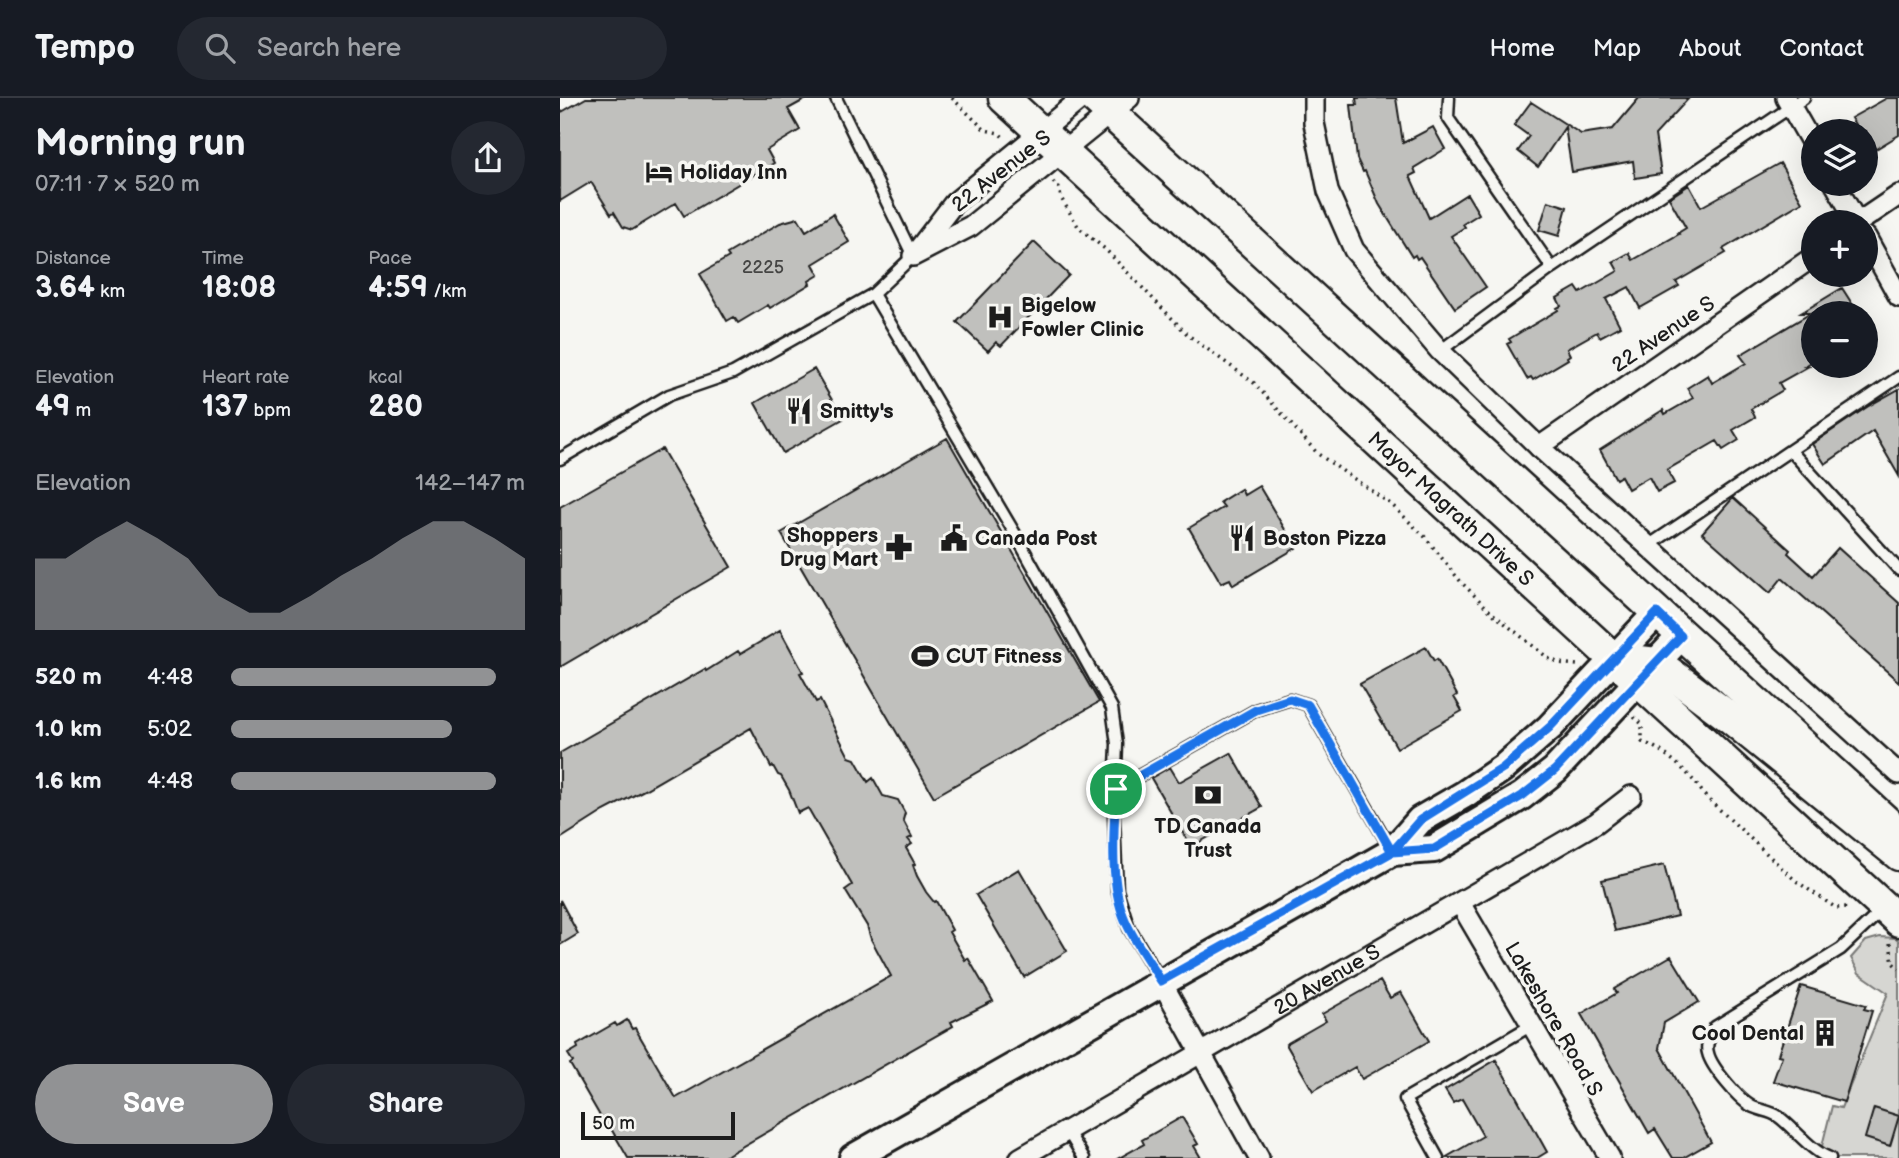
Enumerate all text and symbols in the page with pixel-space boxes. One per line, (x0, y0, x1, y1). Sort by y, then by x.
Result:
search box (177, 17, 667, 80)
text: Tempo (35, 28, 135, 68)
icon: search (201, 29, 239, 67)
text: Search here (257, 33, 401, 64)
text: Home (1490, 34, 1555, 63)
text: Map (1593, 34, 1641, 63)
text: About (1679, 34, 1741, 63)
text: Contact (1779, 34, 1864, 63)
map controls (1801, 119, 1878, 378)
button: layers (1801, 119, 1878, 196)
text: Morning run (35, 121, 246, 166)
button: share (451, 121, 525, 195)
street label: 22 Avenue S (947, 125, 1056, 218)
hotel icon: Holiday Inn (644, 157, 674, 187)
place label: Holiday Inn (680, 160, 788, 185)
text: 07:11 · 7 × 520 m (35, 170, 200, 198)
button: + (1801, 210, 1878, 287)
text: Distance (35, 247, 111, 270)
text: Time (202, 247, 244, 270)
text: Pace (368, 247, 412, 270)
house number: 2225 (742, 257, 784, 278)
text: 3.64 (35, 270, 95, 306)
text: 18:08 (202, 270, 276, 306)
text: 4:59 (368, 270, 428, 306)
text: km (95, 280, 125, 303)
text: /km (428, 280, 467, 303)
street label: 22 Avenue S (1607, 291, 1720, 378)
place label: Bigelow Fowler Clinic (1021, 293, 1144, 342)
button: − (1801, 301, 1878, 378)
hospital icon: Bigelow Fowler Clinic (985, 302, 1015, 332)
text: Elevation (35, 366, 114, 389)
text: Heart rate (202, 366, 289, 389)
text: kcal (368, 366, 402, 389)
text: 49 (35, 389, 70, 425)
text: 137 (202, 389, 248, 425)
text: 280 (368, 389, 423, 425)
restaurant icon: Smitty's (784, 396, 814, 426)
text: m (70, 399, 91, 422)
text: bpm (248, 399, 291, 422)
place label: Smitty's (820, 399, 894, 424)
street label: Mayor Magrath Drive S (1362, 427, 1539, 592)
text: Elevation (35, 469, 131, 497)
text: 142–147 m (415, 469, 525, 497)
place label: Shoppers Drug Mart (780, 523, 878, 572)
public building icon: Canada Post (939, 523, 969, 553)
restaurant icon: Boston Pizza (1227, 523, 1257, 553)
place label: Canada Post (975, 526, 1097, 551)
place label: Boston Pizza (1263, 526, 1387, 551)
pharmacy icon: Shoppers Drug Mart (884, 532, 914, 562)
sports icon: CUT Fitness (910, 641, 940, 671)
place label: CUT Fitness (946, 644, 1062, 669)
text: 520 m (35, 663, 102, 691)
text: 4:48 (147, 663, 193, 691)
text: 1.0 km (35, 715, 102, 743)
text: 5:02 (147, 715, 192, 743)
pin (1086, 759, 1146, 819)
text: 1.6 km (35, 767, 102, 795)
text: 4:48 (147, 767, 193, 795)
icon: arrive (1097, 770, 1135, 808)
bank icon: TD Canada Trust (1193, 780, 1223, 810)
place label: TD Canada Trust (1154, 814, 1262, 863)
street label: Lakeshore Road S (1499, 938, 1608, 1101)
street label: 20 Avenue S (1269, 939, 1385, 1021)
building icon: Cool Dental (1810, 1018, 1840, 1048)
place label: Cool Dental (1692, 1021, 1804, 1046)
button: Save (35, 1064, 273, 1144)
button: Share (287, 1064, 525, 1144)
scale bar (581, 1109, 735, 1141)
text: 50 m (592, 1112, 635, 1135)

